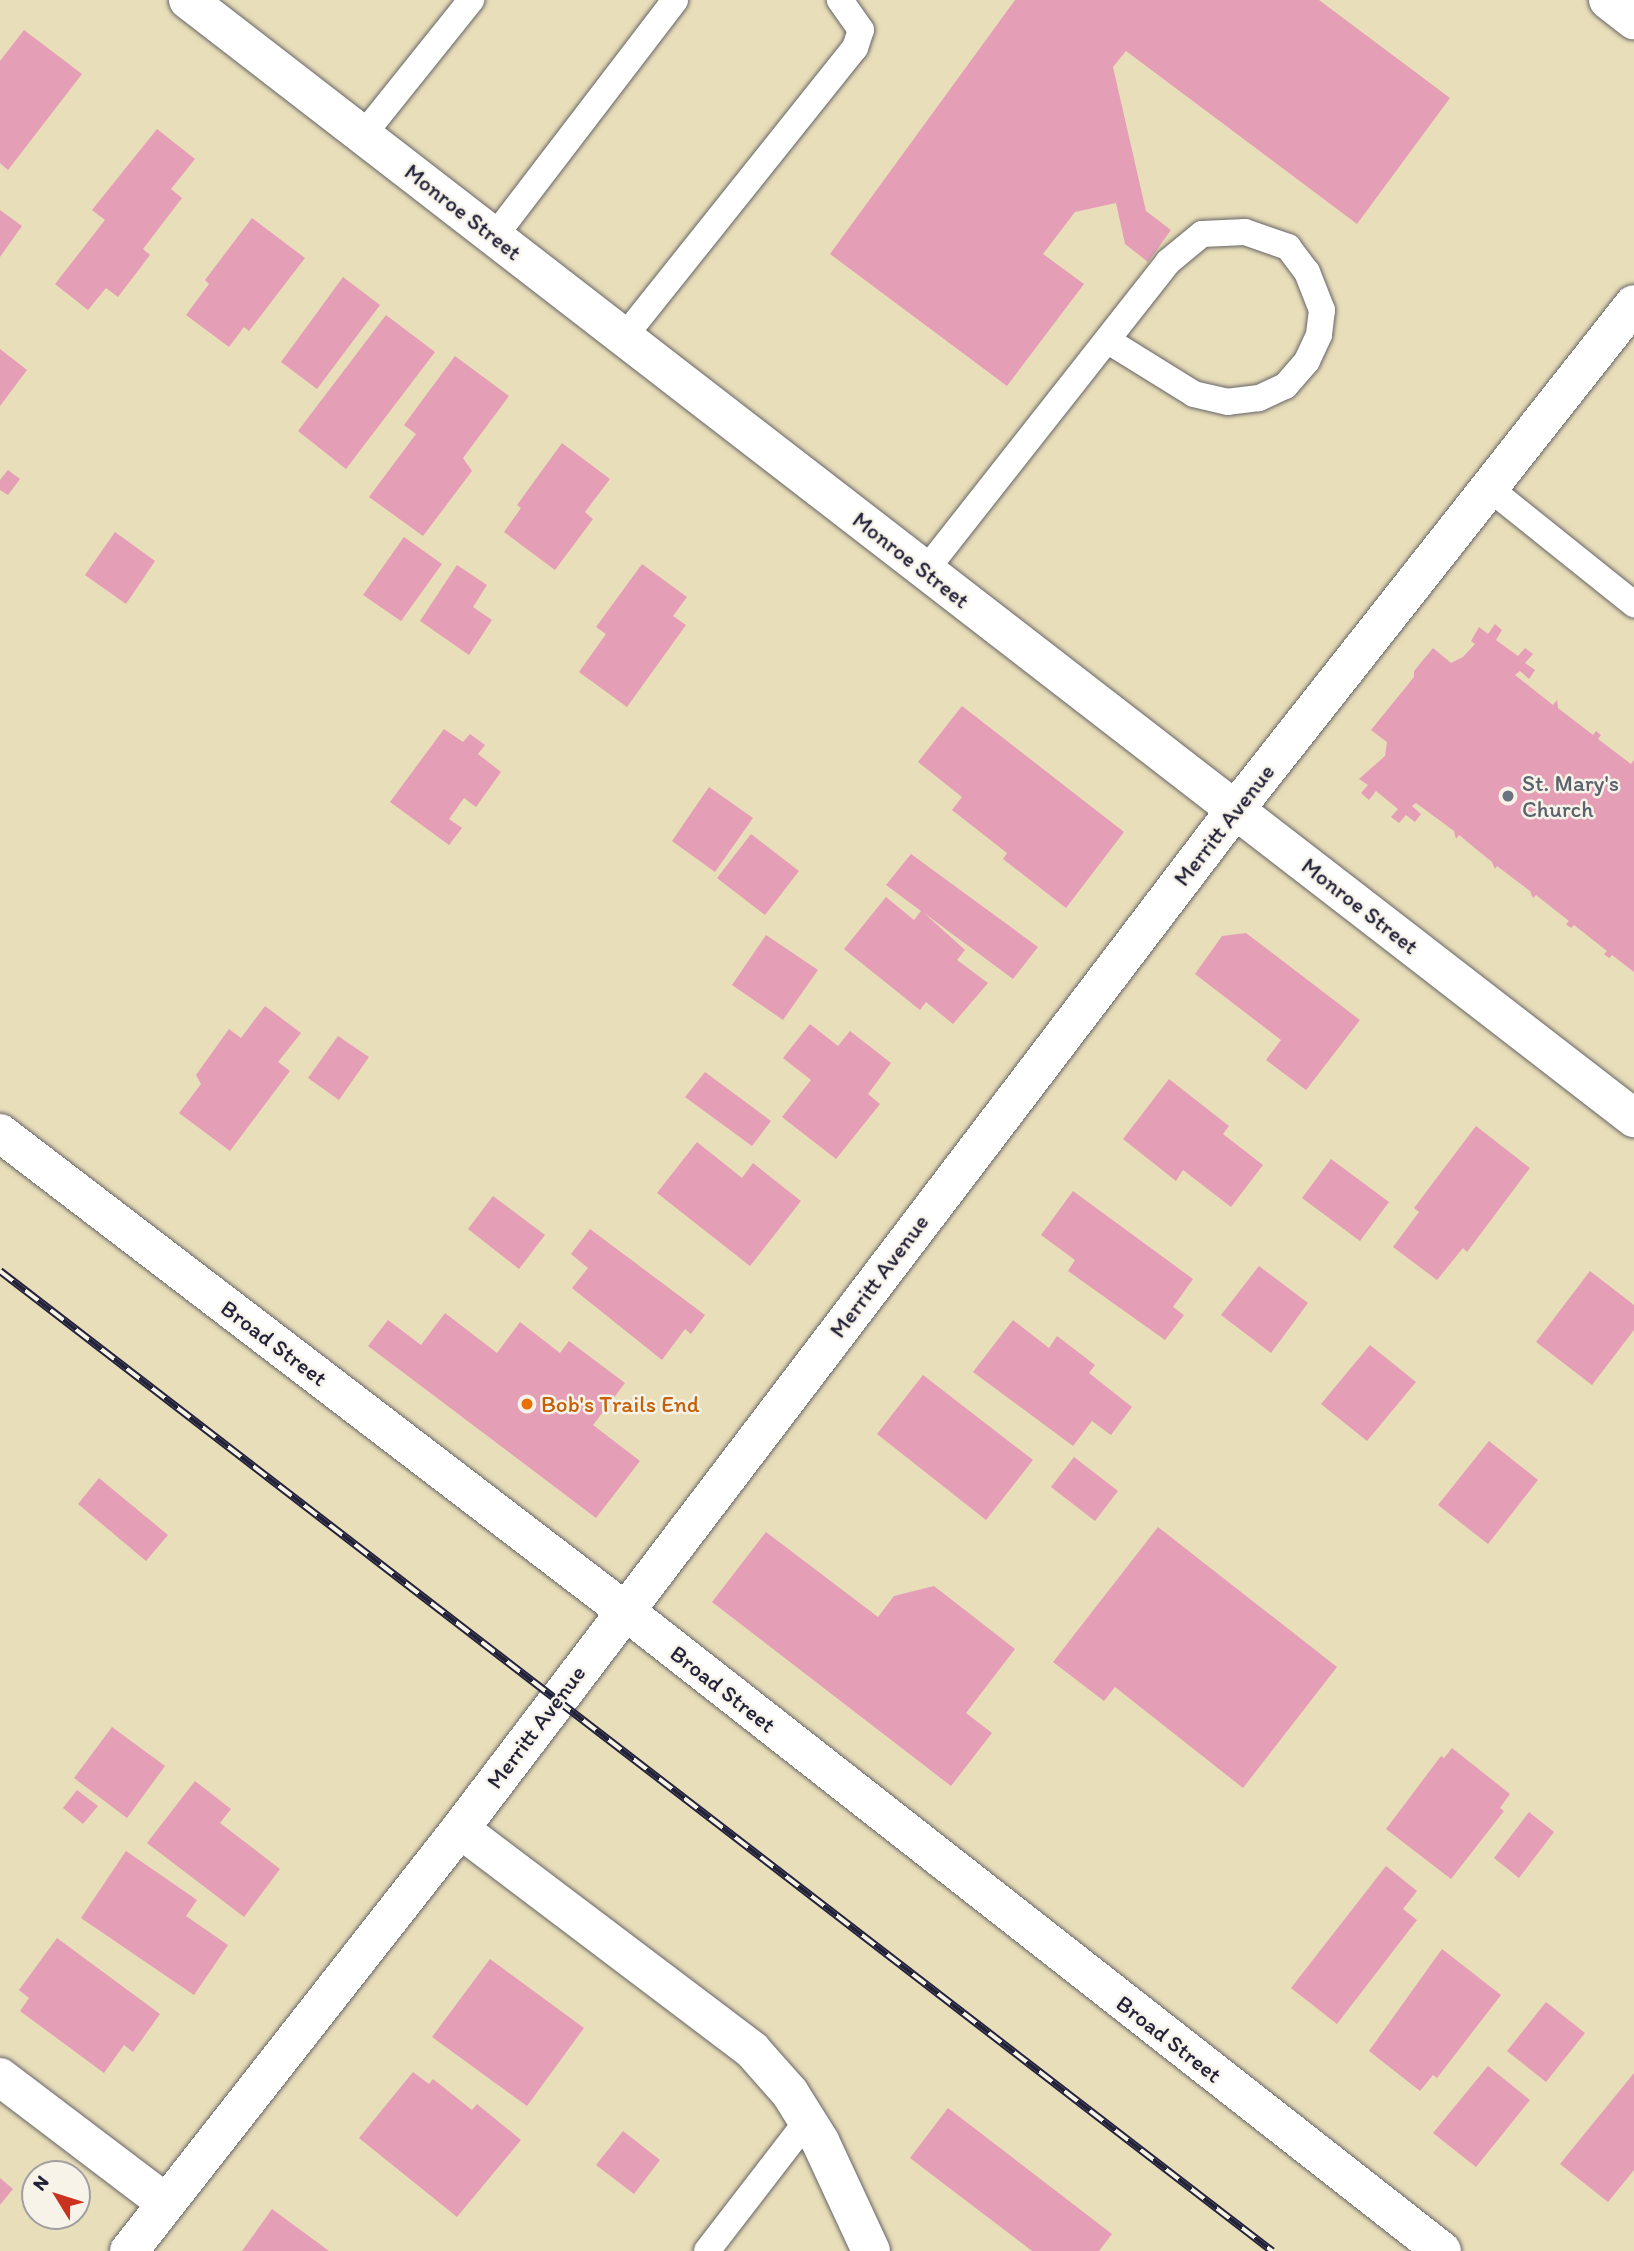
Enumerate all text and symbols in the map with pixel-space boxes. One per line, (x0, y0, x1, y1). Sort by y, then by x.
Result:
street label: Monroe Street (399, 158, 527, 266)
street label: Monroe Street (847, 506, 975, 614)
street label: Merritt Avenue (1168, 759, 1280, 891)
place label: St. Mary's Church (1522, 769, 1619, 823)
marker: St. Mary's Church (1500, 788, 1516, 804)
street label: Monroe Street (1296, 852, 1424, 960)
street label: Merritt Avenue (824, 1209, 934, 1343)
street label: Broad Street (216, 1294, 332, 1392)
place label: Bob's Trails End (541, 1390, 697, 1418)
marker: Bob's Trails End (519, 1396, 535, 1412)
street label: Broad Street (665, 1640, 781, 1738)
street label: Merritt Avenue (481, 1660, 591, 1794)
street label: Broad Street (1111, 1990, 1227, 2088)
north arrow (21, 2160, 91, 2230)
text: N (28, 2171, 54, 2195)

